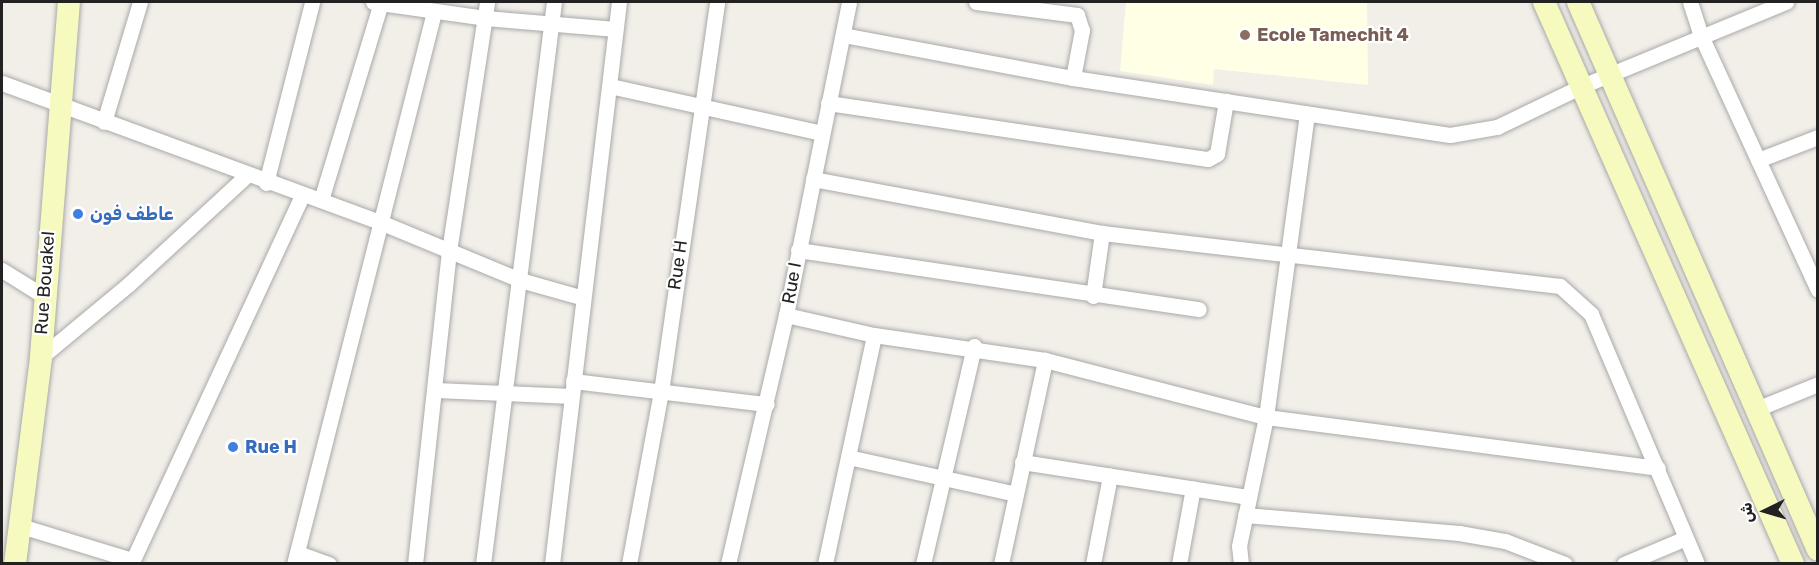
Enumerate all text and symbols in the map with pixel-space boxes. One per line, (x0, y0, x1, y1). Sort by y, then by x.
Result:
place label: Ecole Tamechit 4 (1257, 24, 1409, 46)
marker: Ecole Tamechit 4 (1238, 28, 1252, 42)
place label: عاطف فون (90, 203, 174, 225)
marker: عاطف فون (71, 207, 85, 221)
street label: Rue Bouakel (31, 231, 59, 335)
street label: Rue H (664, 239, 692, 291)
street label: Rue I (778, 260, 806, 306)
place label: Rue H (245, 436, 297, 458)
marker: Rue H (226, 440, 240, 454)
north arrow (1735, 481, 1795, 541)
text: ش (1736, 502, 1757, 524)

